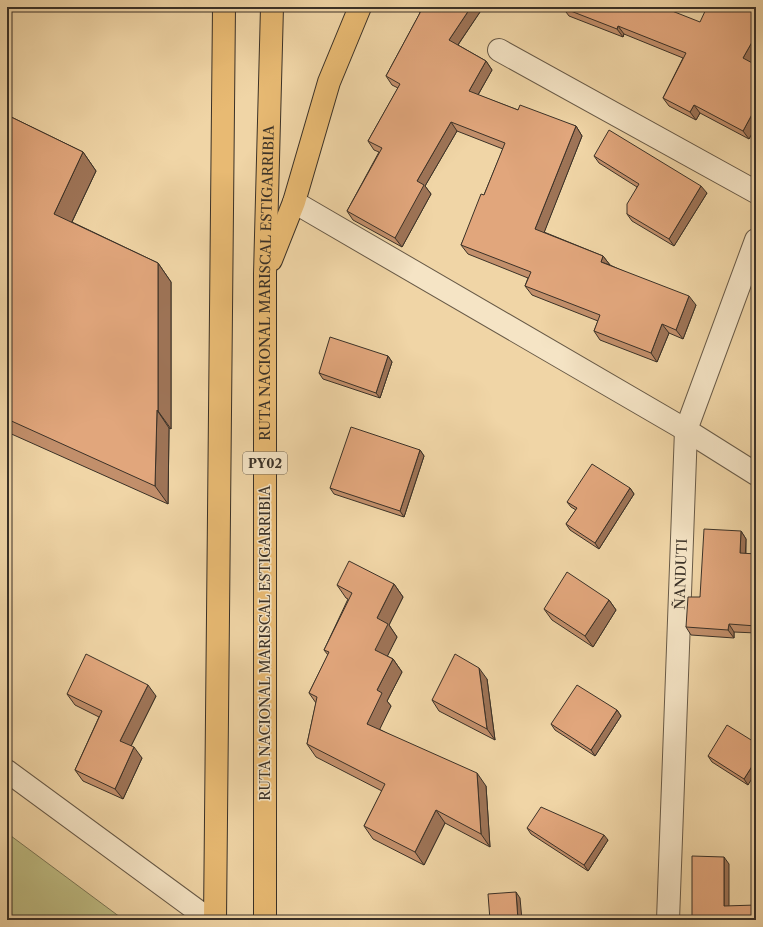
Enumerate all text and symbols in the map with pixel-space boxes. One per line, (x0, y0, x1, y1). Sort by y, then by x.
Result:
street label: RUTA NACIONAL MARISCAL ESTIGARRIBIA (256, 124, 278, 441)
road number: PY02 (243, 452, 287, 474)
street label: RUTA NACIONAL MARISCAL ESTIGARRIBIA (256, 485, 274, 801)
street label: ÑANDUTI (669, 538, 691, 610)

